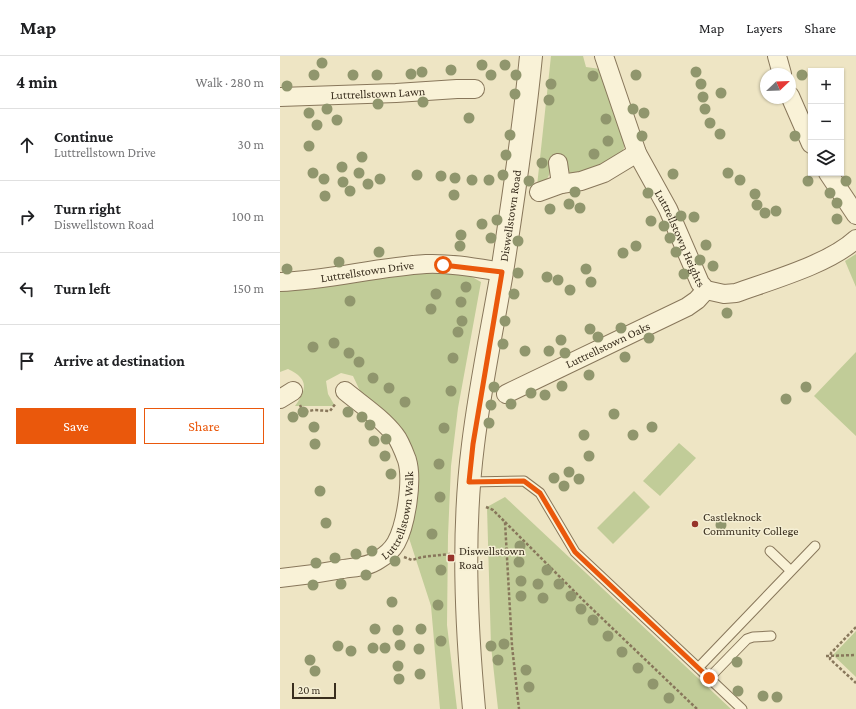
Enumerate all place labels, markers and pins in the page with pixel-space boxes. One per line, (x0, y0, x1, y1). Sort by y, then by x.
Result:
place label: Castleknock Community College (703, 510, 798, 538)
marker: Castleknock Community College (690, 519, 700, 529)
place label: Diswellstown Road (459, 544, 525, 572)
marker: Diswellstown Road (446, 553, 456, 563)

